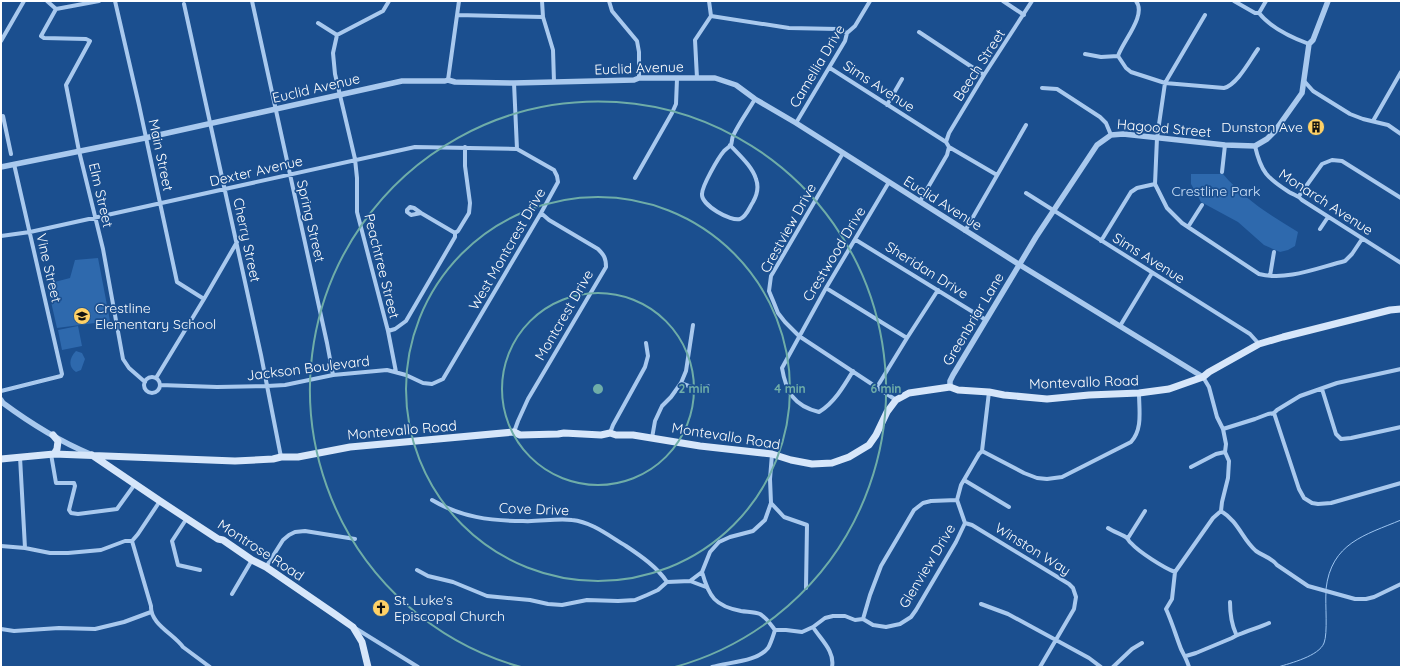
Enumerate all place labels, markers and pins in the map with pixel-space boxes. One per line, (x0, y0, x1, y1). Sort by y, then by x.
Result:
building icon: Dunston Ave (1306, 117, 1326, 137)
place label: Dunston Ave (1221, 118, 1303, 136)
place label: Crestline Elementary School (95, 299, 216, 333)
school or university icon: Crestline Elementary School (72, 306, 92, 326)
centre of rings (591, 382, 605, 396)
place label: St. Luke's Episcopal Church (394, 591, 505, 625)
church icon: St. Luke's Episcopal Church (371, 598, 391, 618)

